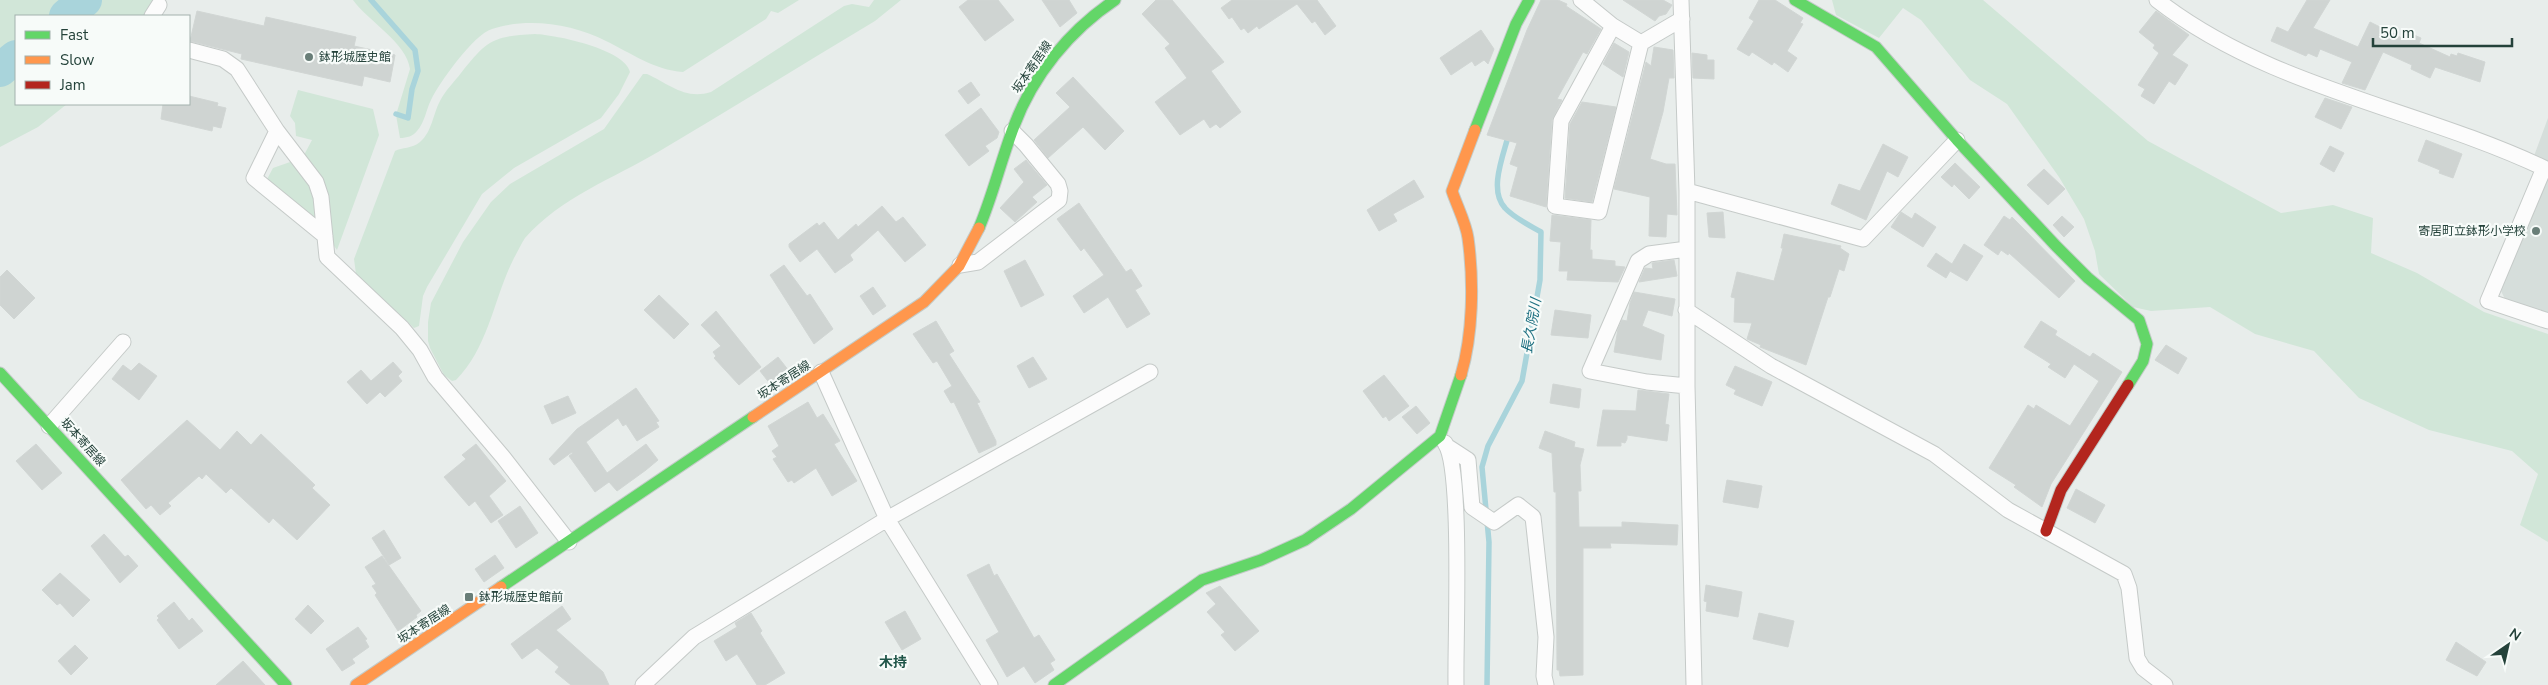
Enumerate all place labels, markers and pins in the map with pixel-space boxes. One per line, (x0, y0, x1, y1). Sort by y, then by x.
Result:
place label: 鉢形城歴史館 (319, 49, 391, 65)
marker: 鉢形城歴史館 (303, 51, 315, 63)
place label: 寄居町立鉢形小学校 (2418, 223, 2526, 239)
marker: 寄居町立鉢形小学校 (2530, 225, 2542, 237)
place label: 鉢形城歴史館前 (479, 589, 563, 605)
marker: 鉢形城歴史館前 (463, 591, 475, 603)

